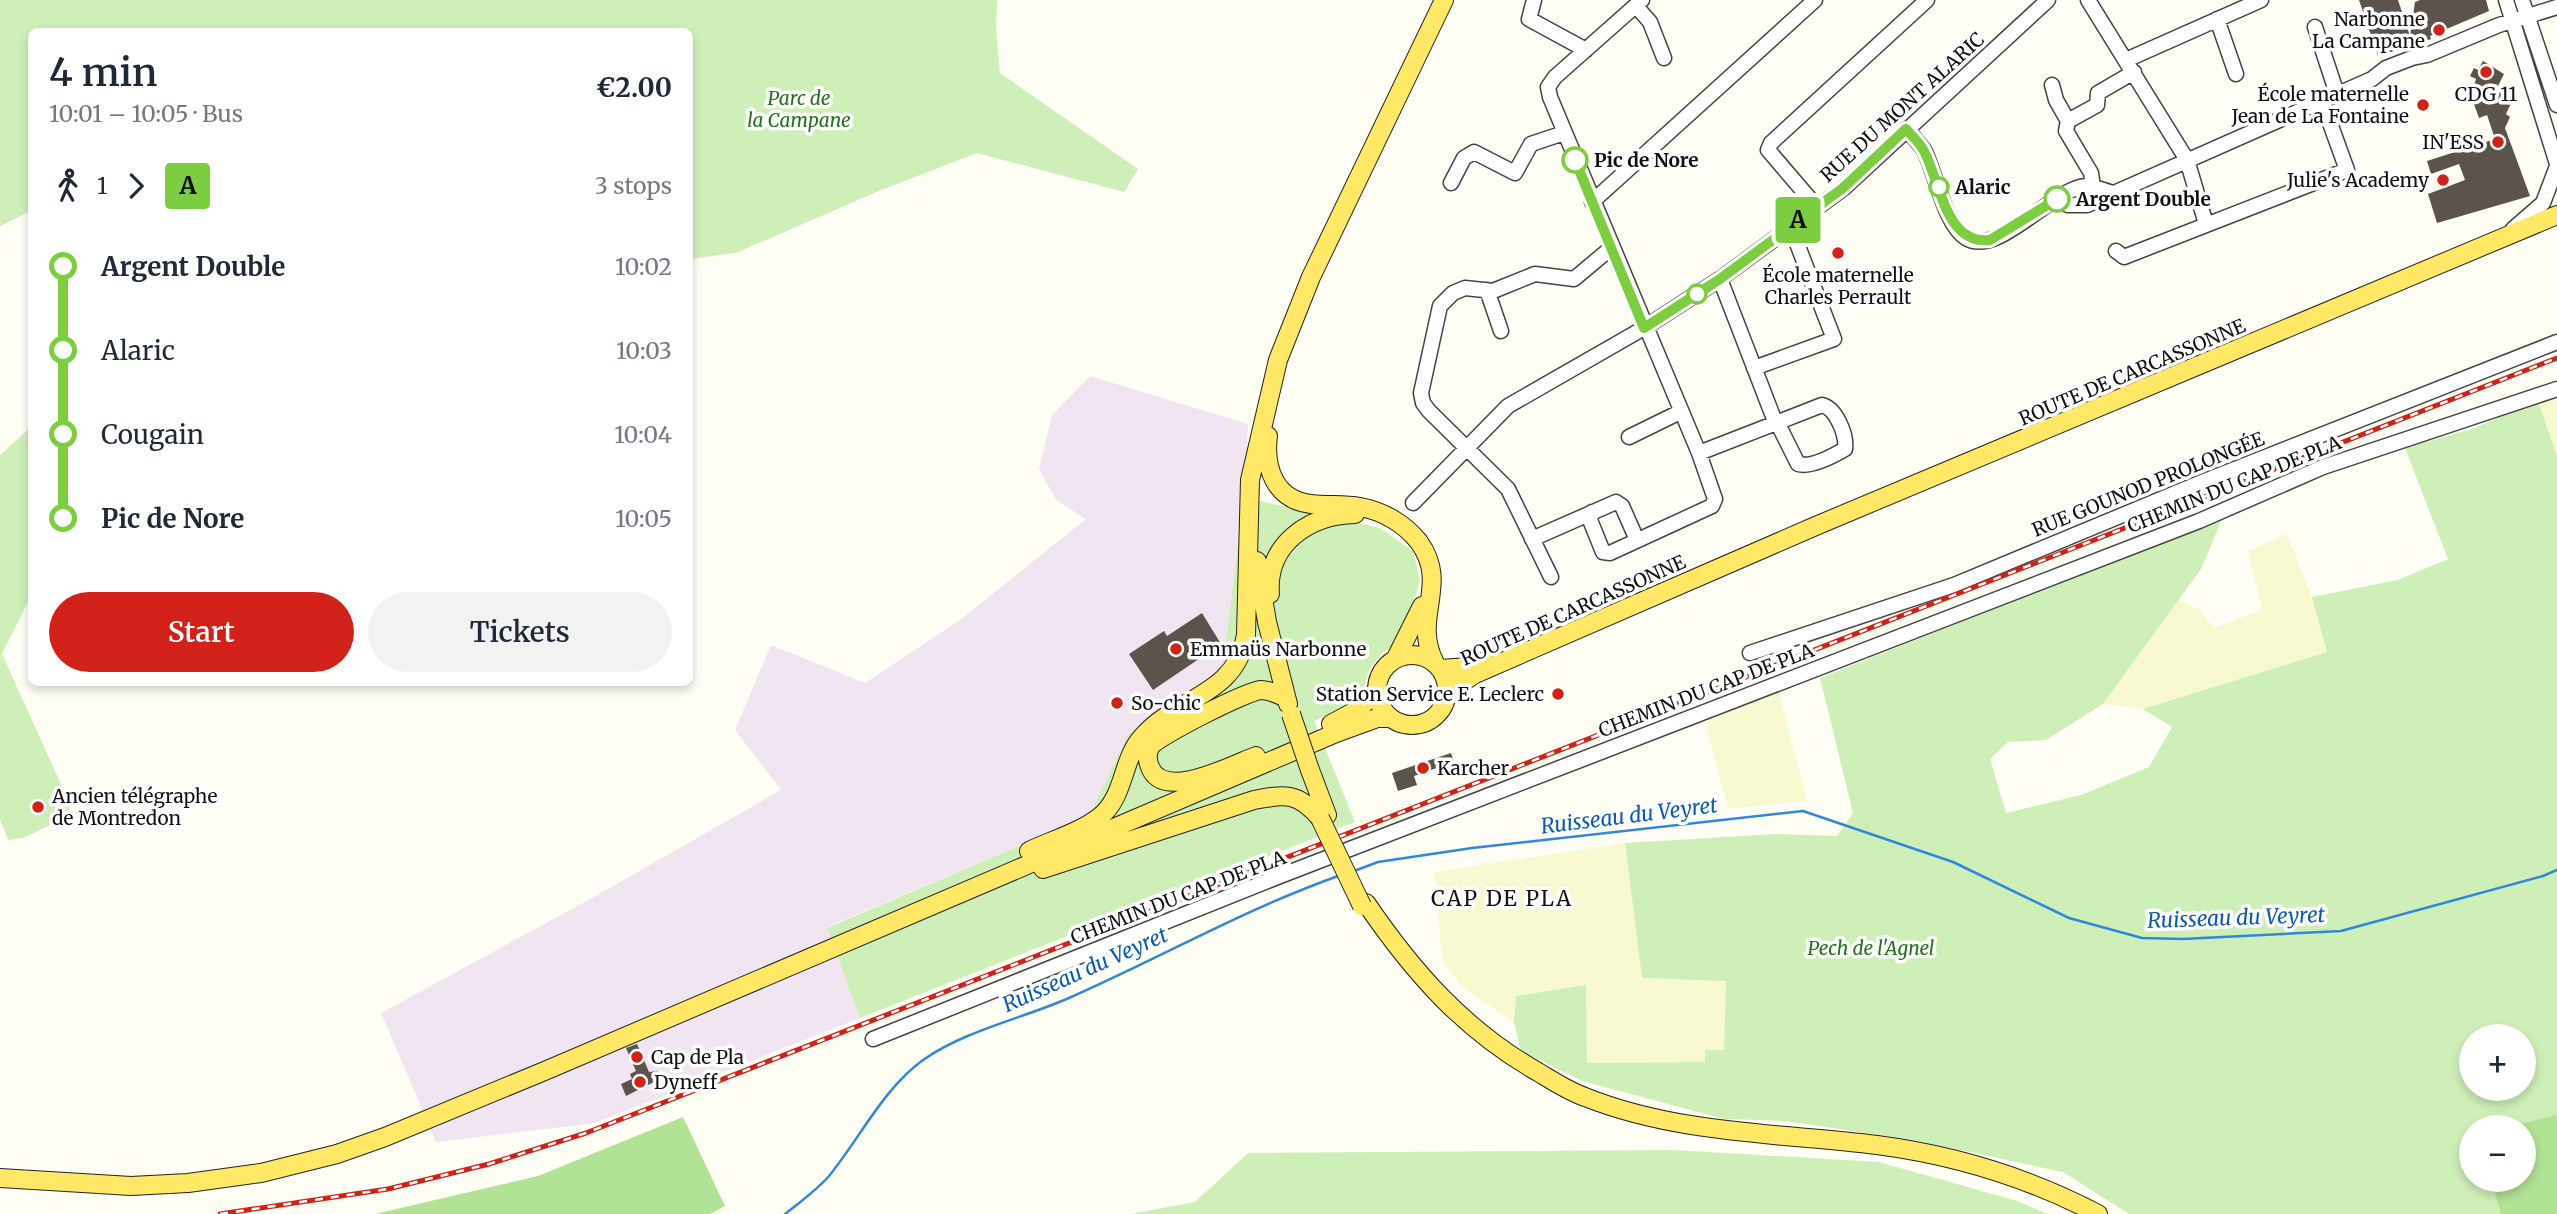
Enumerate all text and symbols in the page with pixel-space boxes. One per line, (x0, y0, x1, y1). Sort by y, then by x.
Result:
place label: Narbonne La Campane (2312, 7, 2425, 53)
marker: Narbonne La Campane (2431, 22, 2447, 38)
street label: RUE DU MONT ALARIC (1815, 27, 1989, 187)
text: 4 min (49, 49, 158, 96)
marker: CDG 11 (2478, 64, 2494, 80)
text: €2.00 (596, 71, 672, 104)
place label: École maternelle Jean de La Fontaine (2230, 82, 2409, 128)
place label: CDG 11 (2455, 82, 2518, 106)
park label: Parc de la Campane (747, 86, 851, 132)
marker: École maternelle Jean de La Fontaine (2415, 97, 2431, 113)
text: 10:01 – 10:05 · Bus (49, 99, 243, 128)
place label: IN'ESS (2422, 130, 2484, 154)
marker: IN'ESS (2490, 134, 2506, 150)
marker: Pic de Nore (1562, 147, 1588, 173)
place label: Pic de Nore (1594, 148, 1699, 172)
icon: walk (49, 167, 87, 205)
icon: forward (117, 167, 155, 205)
place label: Julie's Academy (2286, 168, 2429, 192)
text: A (179, 170, 196, 201)
text: 1 (97, 171, 107, 200)
text: 3 stops (595, 171, 672, 200)
marker: Julie's Academy (2435, 172, 2451, 188)
place label: Alaric (1954, 175, 2011, 199)
marker: Alaric (1929, 177, 1949, 197)
marker: Argent Double (2044, 186, 2070, 212)
place label: Argent Double (2075, 187, 2211, 211)
line badge: A (1775, 197, 1821, 243)
text: A (1790, 204, 1806, 235)
marker: École maternelle Charles Perrault (1830, 245, 1846, 261)
text: Argent Double (101, 250, 285, 283)
text: 10:02 (615, 252, 672, 281)
place label: École maternelle Charles Perrault (1762, 263, 1914, 309)
unlabelled marker (1687, 284, 1707, 304)
street label: ROUTE DE CARCASSONNE (2015, 313, 2249, 431)
text: Alaric (101, 334, 175, 367)
text: 10:03 (616, 336, 672, 365)
text: Cougain (101, 418, 204, 451)
text: 10:04 (614, 420, 672, 449)
street label: RUE GOUNOD PROLONGÉE (2028, 426, 2268, 542)
street label: CHEMIN DU CAP DE PLA (2124, 430, 2345, 538)
text: Pic de Nore (101, 502, 244, 535)
text: 10:05 (615, 504, 672, 533)
street label: ROUTE DE CARCASSONNE (1457, 549, 1689, 671)
button: Start (49, 592, 354, 672)
button: Tickets (368, 592, 672, 672)
place label: Emmaüs Narbonne (1190, 637, 1366, 661)
street label: CHEMIN DU CAP DE PLA (1595, 638, 1818, 742)
marker: Emmaüs Narbonne (1168, 641, 1184, 657)
place label: Station Service E. Leclerc (1316, 682, 1544, 706)
marker: Station Service E. Leclerc (1550, 686, 1566, 702)
place label: So-chic (1131, 691, 1201, 715)
marker: So-chic (1109, 695, 1125, 711)
place label: Karcher (1437, 756, 1510, 780)
marker: Karcher (1415, 760, 1431, 776)
place label: Ancien télégraphe de Montredon (51, 784, 217, 830)
water label: Ruisseau du Veyret (1539, 791, 1720, 840)
marker: Ancien télégraphe de Montredon (30, 799, 46, 815)
street label: CHEMIN DU CAP DE PLA (1067, 845, 1290, 949)
district label: CAP DE PLA (1431, 885, 1573, 912)
water label: Ruisseau du Veyret (2147, 901, 2326, 934)
water label: Ruisseau du Veyret (998, 921, 1172, 1018)
park label: Pech de l'Agnel (1808, 936, 1935, 960)
map controls (2459, 1024, 2536, 1192)
button: + (2459, 1024, 2536, 1101)
place label: Cap de Pla (651, 1045, 744, 1069)
marker: Cap de Pla (629, 1049, 645, 1065)
place label: Dyneff (654, 1070, 718, 1094)
marker: Dyneff (632, 1074, 648, 1090)
button: − (2459, 1115, 2536, 1192)

